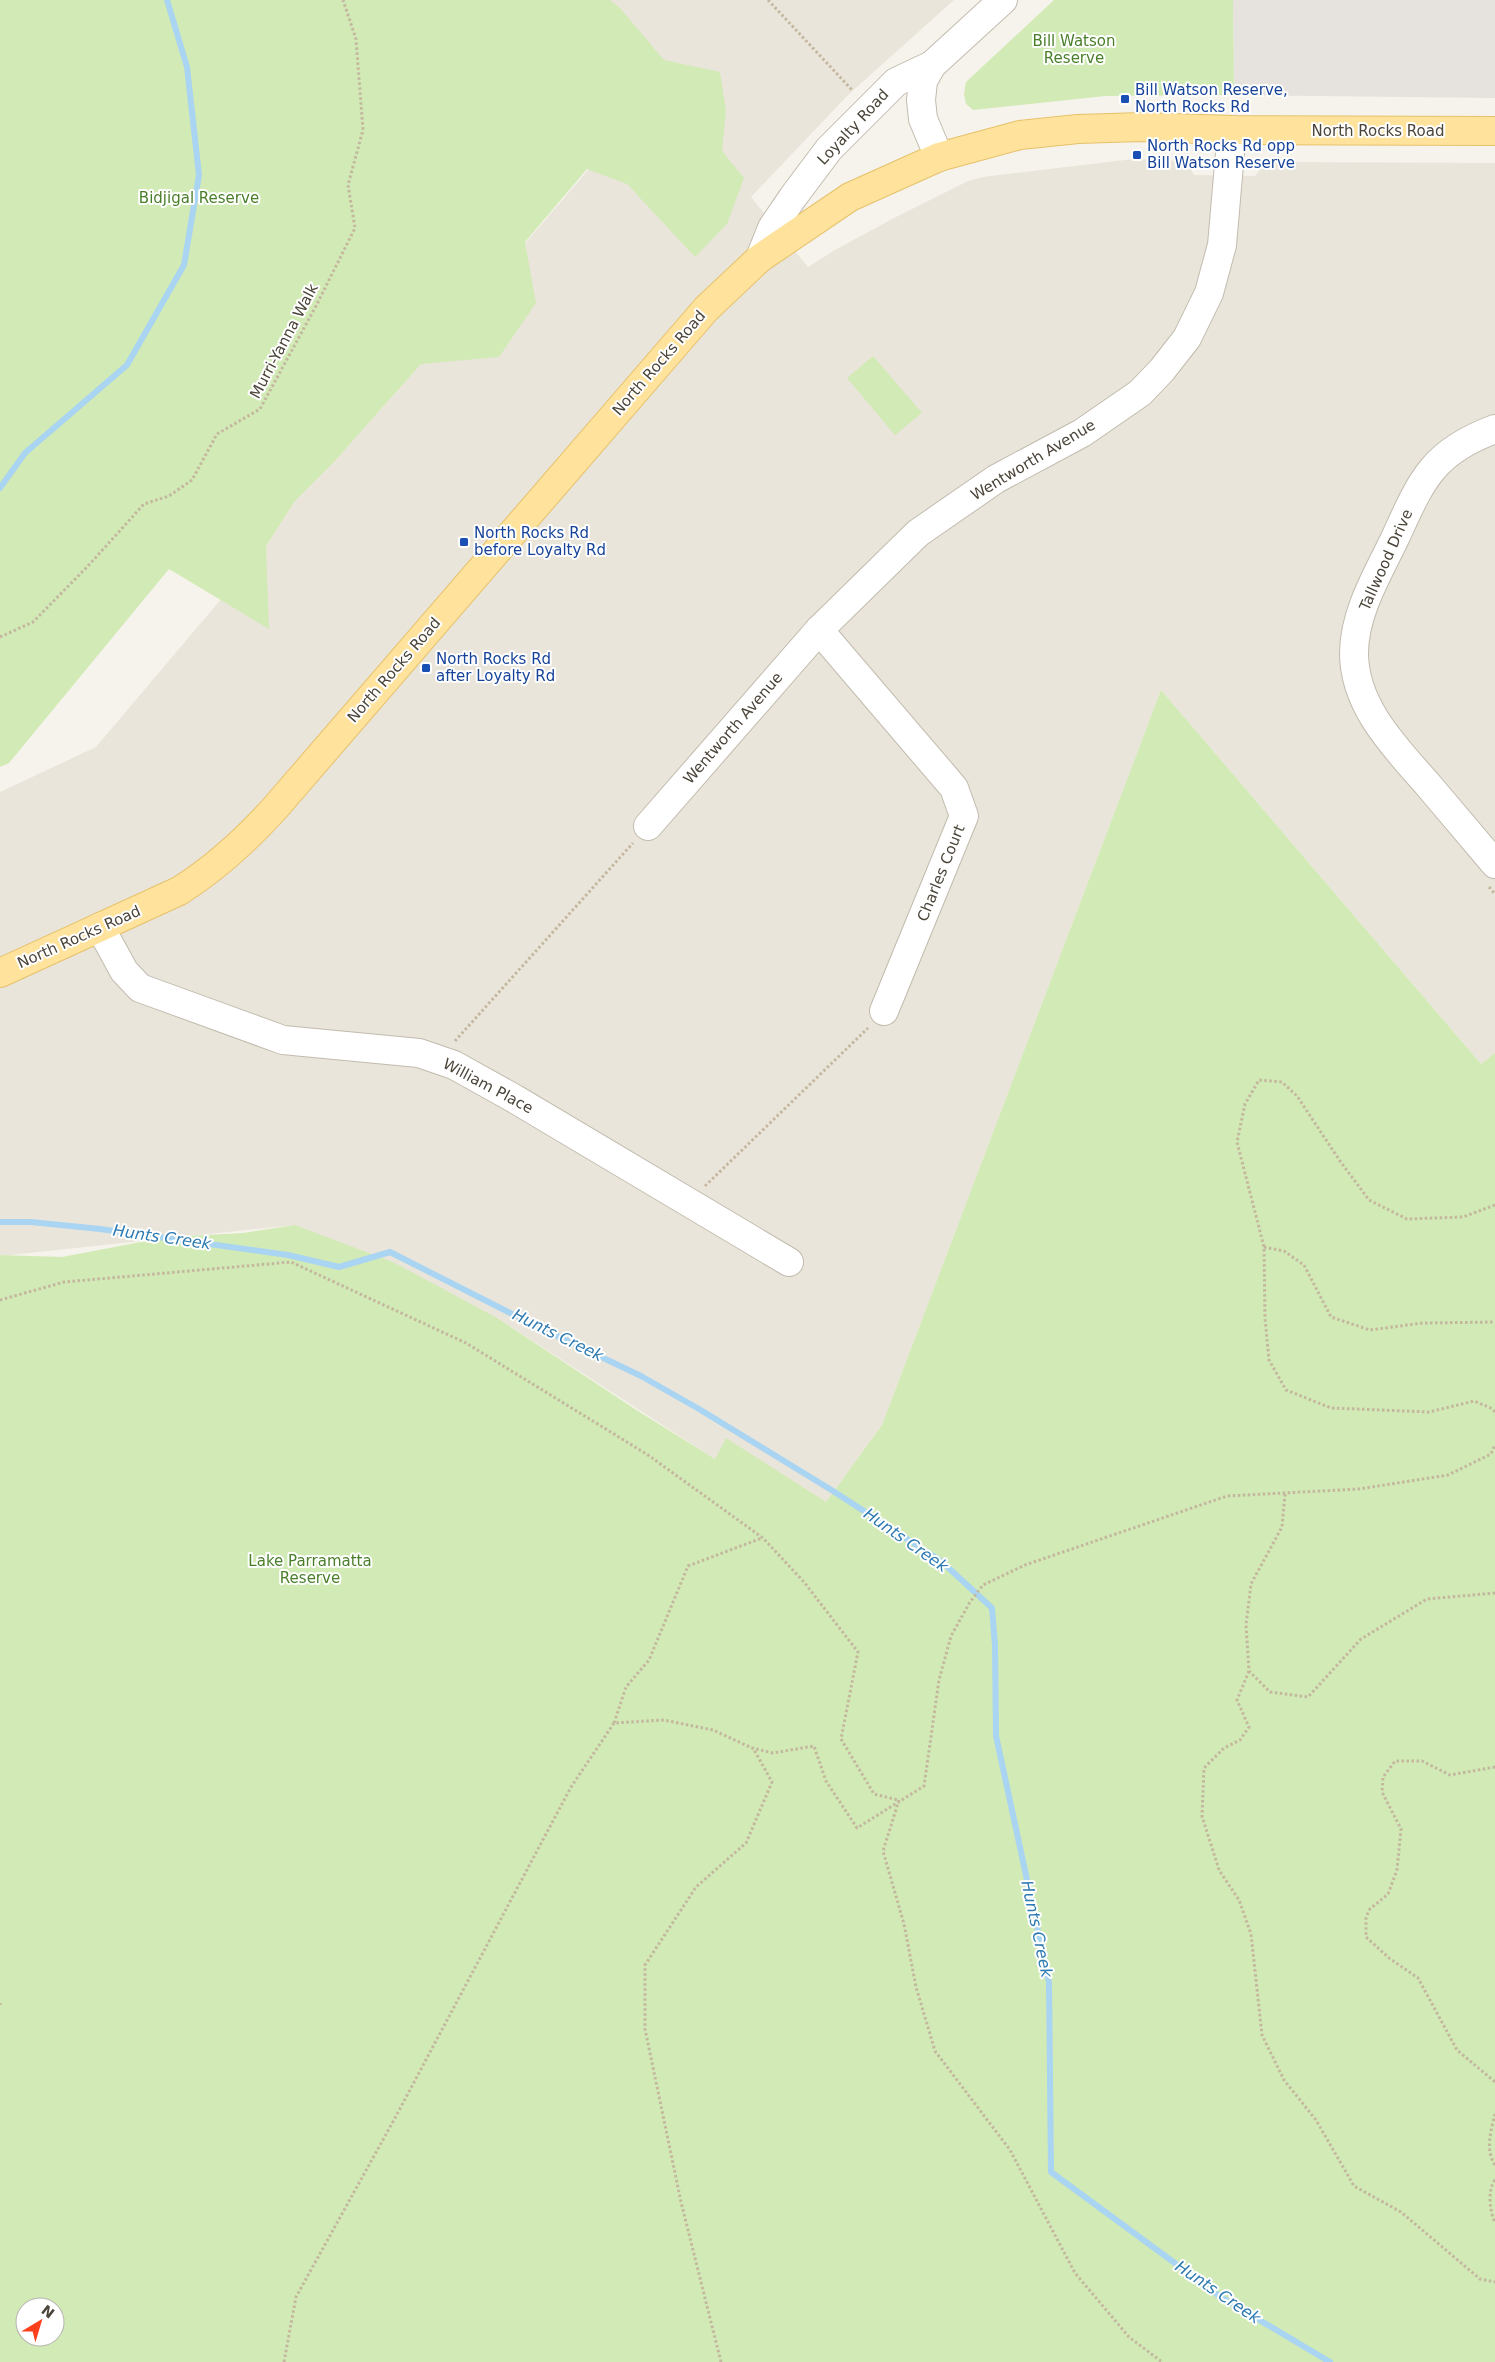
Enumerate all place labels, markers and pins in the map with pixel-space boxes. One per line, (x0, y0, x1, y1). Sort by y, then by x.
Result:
place label: Bill Watson Reserve, North Rocks Rd (1135, 81, 1288, 116)
marker: Bill Watson Reserve, North Rocks Rd (1119, 93, 1131, 105)
place label: North Rocks Rd opp Bill Watson Reserve (1147, 137, 1295, 172)
marker: North Rocks Rd opp Bill Watson Reserve (1131, 149, 1143, 161)
place label: North Rocks Rd before Loyalty Rd (474, 524, 606, 559)
marker: North Rocks Rd before Loyalty Rd (458, 536, 470, 548)
place label: North Rocks Rd after Loyalty Rd (436, 650, 555, 685)
marker: North Rocks Rd after Loyalty Rd (420, 662, 432, 674)

